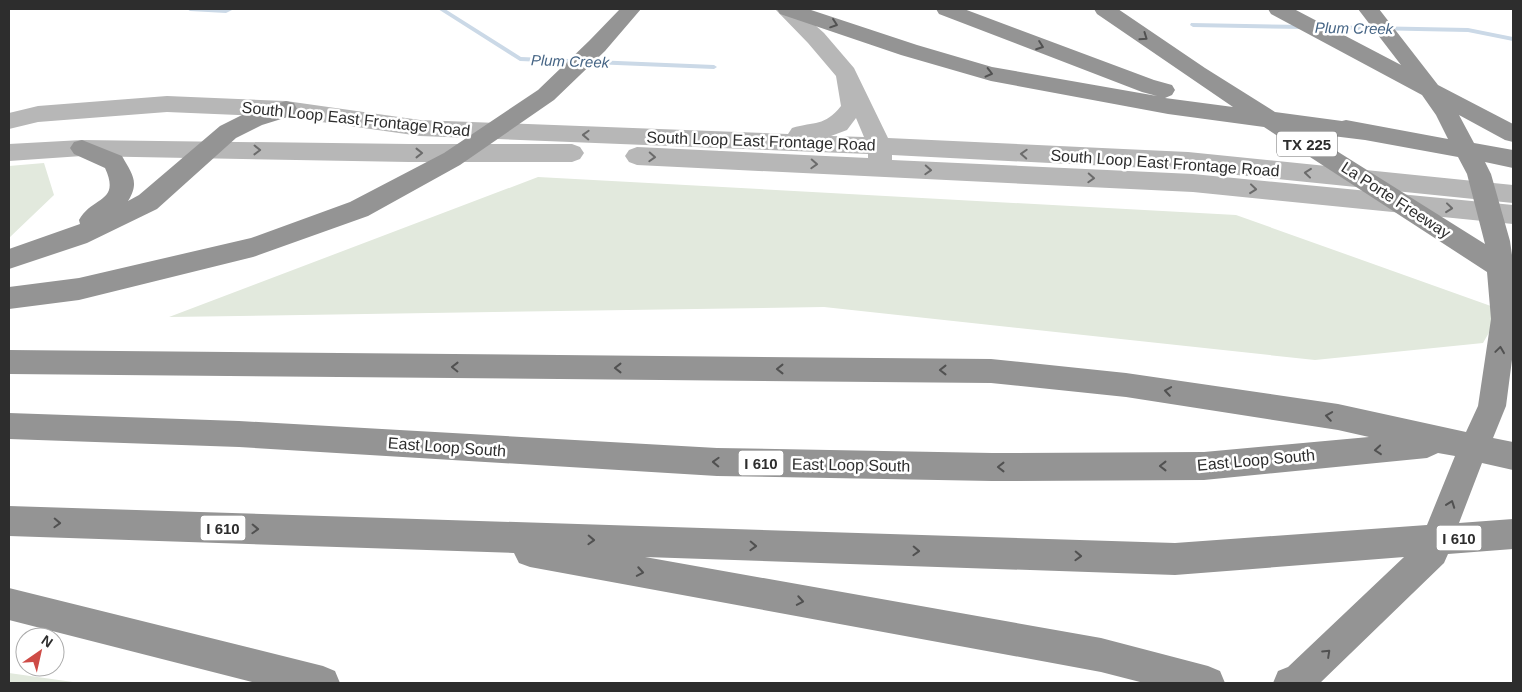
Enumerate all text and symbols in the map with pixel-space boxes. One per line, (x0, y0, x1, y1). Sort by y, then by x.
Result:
one-way arrow (829, 18, 837, 28)
water label: Plum Creek (1315, 19, 1395, 37)
one-way arrow (1138, 31, 1148, 40)
one-way arrow (1035, 40, 1044, 50)
water label: Plum Creek (531, 51, 611, 71)
one-way arrow (984, 67, 993, 78)
street label: South Loop East Frontage Road (241, 99, 471, 139)
street label: South Loop East Frontage Road (646, 129, 876, 153)
one-way arrow (582, 130, 590, 141)
road number: TX 225 (1277, 132, 1337, 156)
one-way arrow (253, 145, 261, 156)
street label: South Loop East Frontage Road (1050, 147, 1280, 179)
one-way arrow (416, 148, 424, 158)
one-way arrow (1020, 148, 1028, 159)
one-way arrow (648, 151, 656, 162)
street label: La Porte Freeway (1338, 158, 1454, 242)
one-way arrow (810, 159, 818, 169)
one-way arrow (925, 164, 933, 175)
one-way arrow (1304, 168, 1312, 179)
one-way arrow (1087, 173, 1095, 184)
one-way arrow (1249, 183, 1257, 194)
one-way arrow (1445, 202, 1453, 213)
one-way arrow (1494, 346, 1505, 354)
one-way arrow (451, 362, 458, 372)
one-way arrow (613, 363, 621, 373)
one-way arrow (776, 364, 784, 374)
one-way arrow (938, 365, 946, 376)
one-way arrow (1164, 386, 1172, 397)
one-way arrow (1324, 411, 1332, 422)
street label: East Loop South (387, 434, 507, 460)
one-way arrow (1373, 444, 1381, 455)
street label: East Loop South (1196, 446, 1316, 474)
road number: I 610 (738, 450, 784, 476)
street label: East Loop South (792, 455, 910, 475)
one-way arrow (712, 457, 720, 467)
one-way arrow (1159, 461, 1167, 471)
one-way arrow (997, 462, 1004, 472)
one-way arrow (1445, 500, 1455, 509)
road number: I 610 (200, 516, 246, 540)
one-way arrow (54, 517, 62, 528)
one-way arrow (252, 524, 259, 534)
road number: I 610 (1436, 526, 1482, 550)
one-way arrow (588, 535, 595, 545)
one-way arrow (750, 540, 758, 551)
one-way arrow (912, 546, 920, 556)
one-way arrow (1074, 551, 1082, 561)
one-way arrow (636, 566, 645, 576)
one-way arrow (796, 595, 804, 605)
north arrow (15, 627, 65, 677)
text: N (39, 632, 56, 651)
one-way arrow (1322, 650, 1331, 659)

